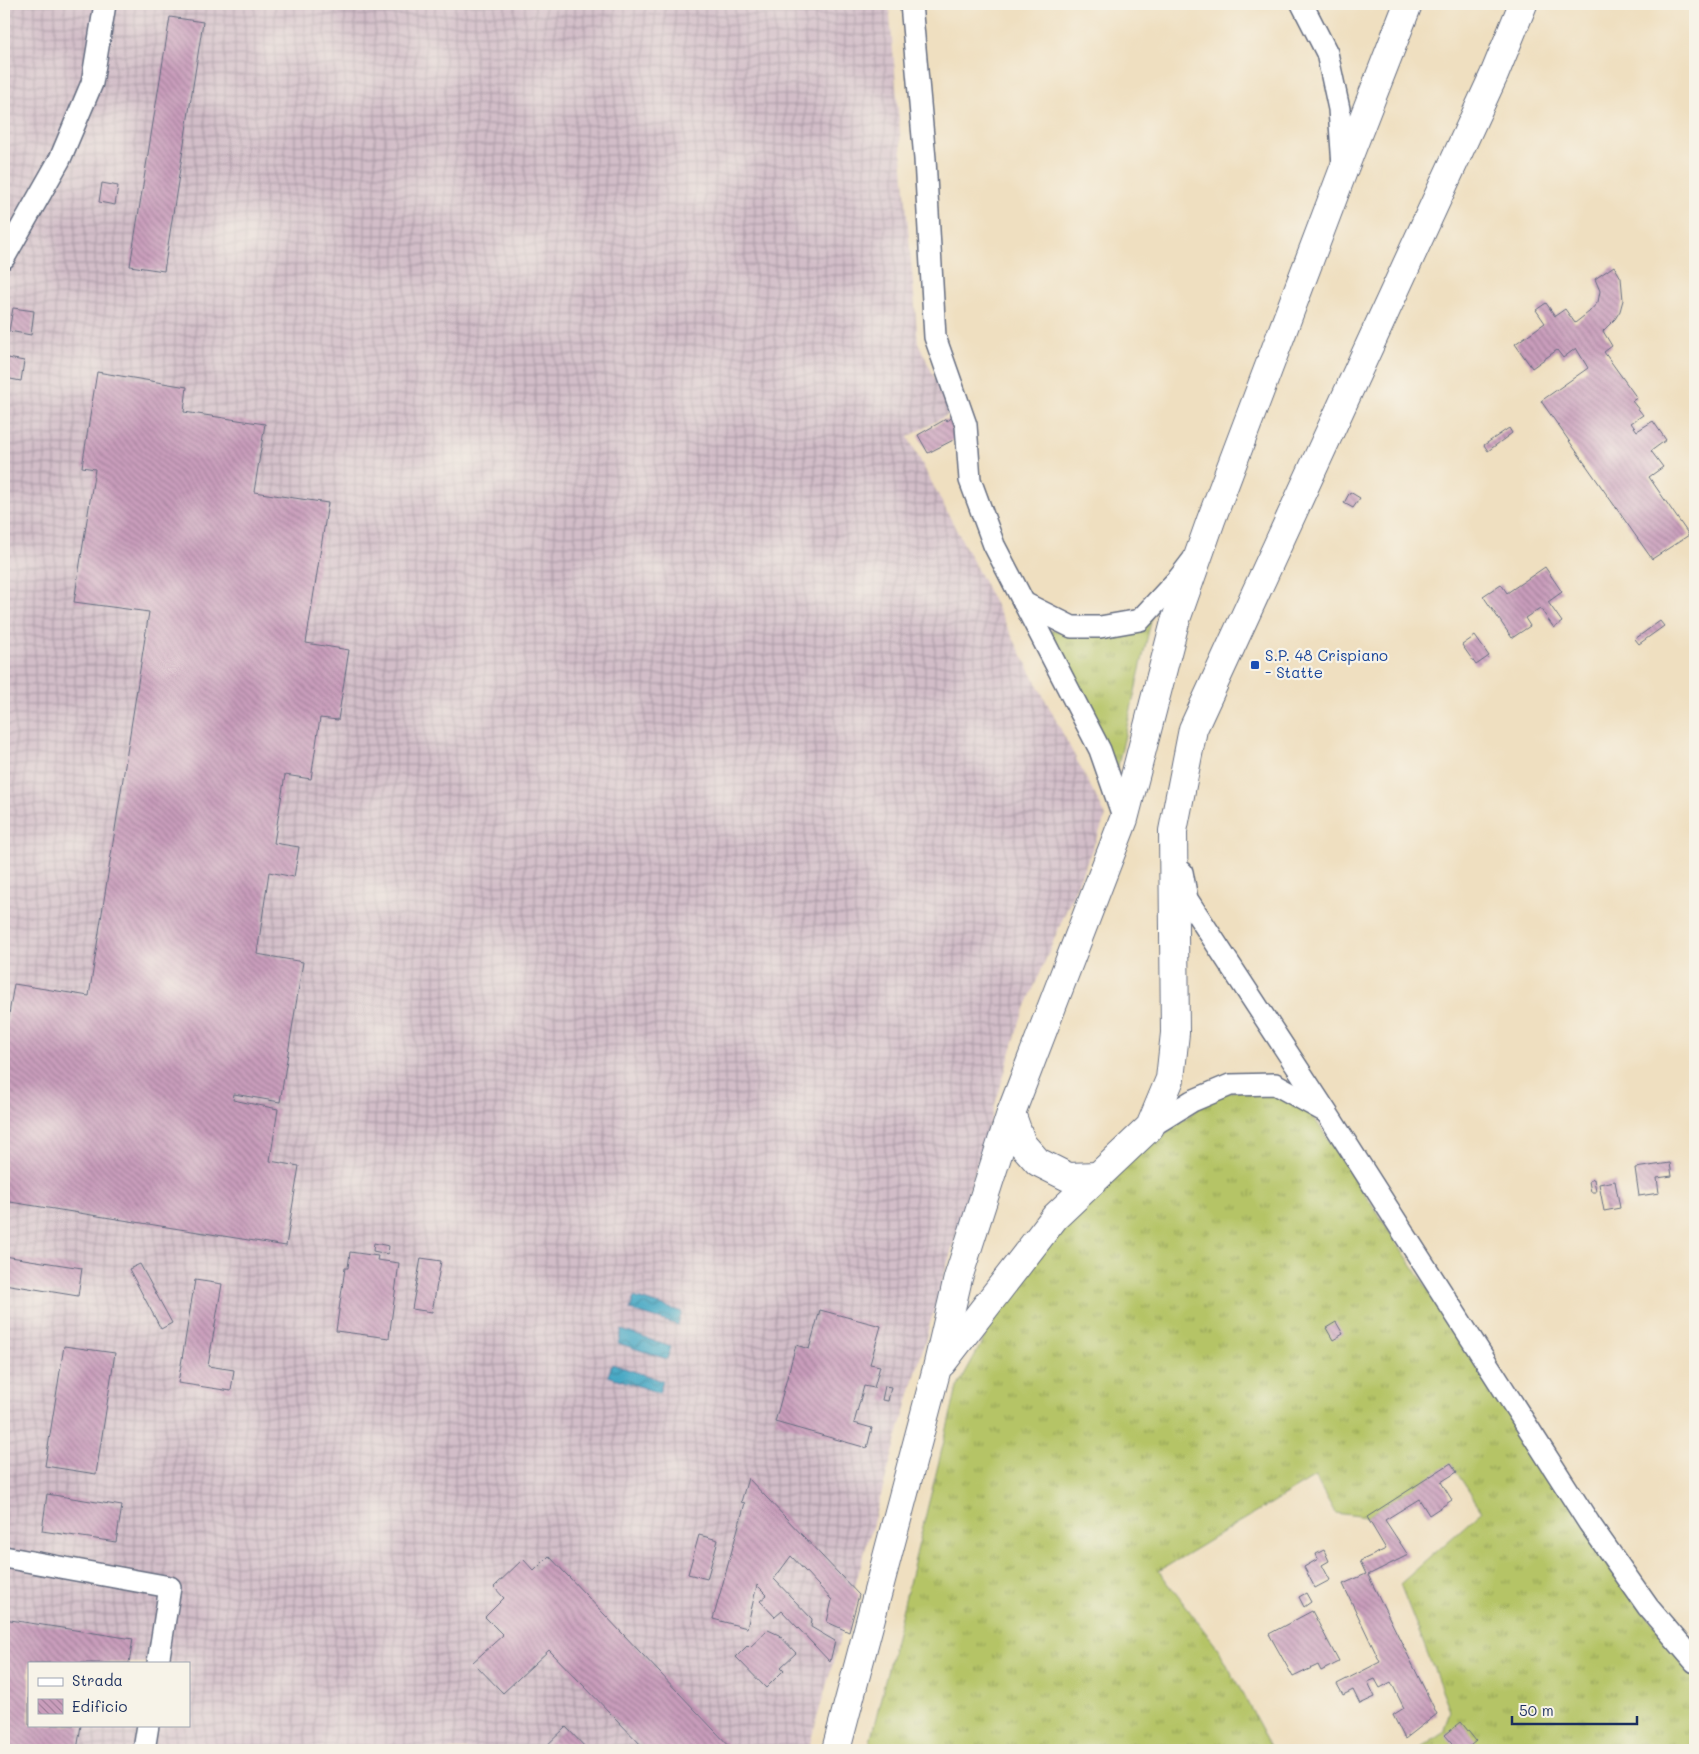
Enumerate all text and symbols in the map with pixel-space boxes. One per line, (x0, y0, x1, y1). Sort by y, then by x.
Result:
place label: S.P. 48 Crispiano - Statte (1265, 645, 1388, 682)
marker: S.P. 48 Crispiano - Statte (1249, 659, 1261, 671)
legend (28, 1662, 190, 1726)
text: Strada (72, 1670, 123, 1690)
scale bar (1512, 1694, 1636, 1726)
text: Edificio (72, 1696, 128, 1716)
text: 50 m (1519, 1700, 1554, 1720)

